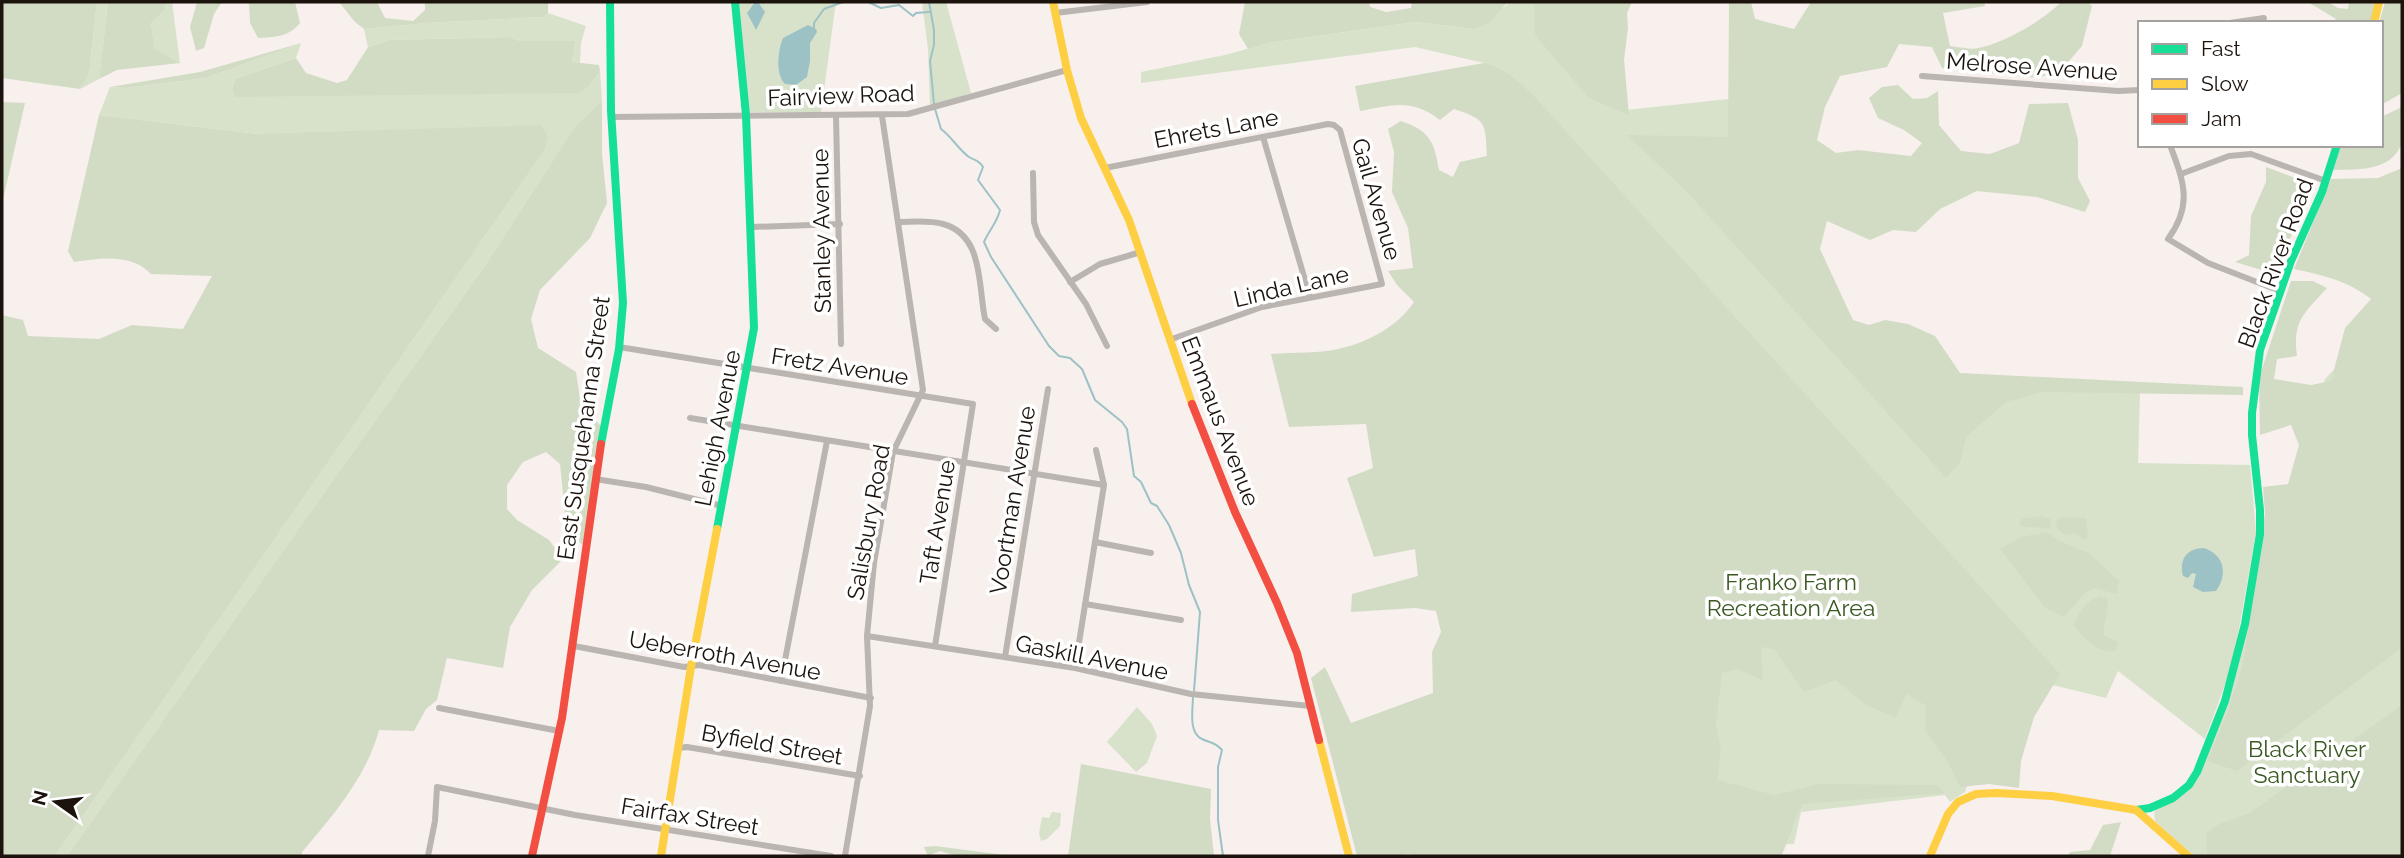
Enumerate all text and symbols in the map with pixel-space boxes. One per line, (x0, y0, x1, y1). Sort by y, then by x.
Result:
legend (2138, 21, 2383, 147)
text: Fast (2201, 36, 2241, 61)
street label: Melrose Avenue (1945, 47, 2119, 85)
text: Slow (2201, 71, 2249, 96)
street label: Fairview Road (767, 79, 915, 111)
street label: Ehrets Lane (1152, 103, 1280, 153)
text: Jam (2201, 106, 2242, 131)
street label: Gail Avenue (1347, 135, 1407, 263)
street label: Stanley Avenue (806, 149, 836, 313)
street label: Black River Road (2232, 174, 2318, 352)
street label: Linda Lane (1231, 260, 1351, 312)
street label: East Susquehanna Street (551, 294, 615, 562)
street label: Emmaus Avenue (1176, 332, 1266, 510)
street label: Fretz Avenue (769, 342, 911, 390)
street label: Lehigh Avenue (689, 348, 745, 508)
street label: Voortman Avenue (984, 404, 1040, 596)
street label: Salisbury Road (841, 442, 895, 602)
street label: Taft Avenue (914, 458, 960, 586)
park label: Franko Farm Recreation Area (1707, 568, 1875, 621)
street label: Ueberroth Avenue (627, 625, 823, 685)
street label: Gaskill Avenue (1013, 629, 1171, 685)
street label: Byfield Street (699, 718, 845, 770)
park label: Black River Sanctuary (2248, 735, 2366, 788)
north arrow (21, 767, 91, 837)
text: N (27, 788, 52, 808)
street label: Fairfax Street (619, 792, 761, 840)

